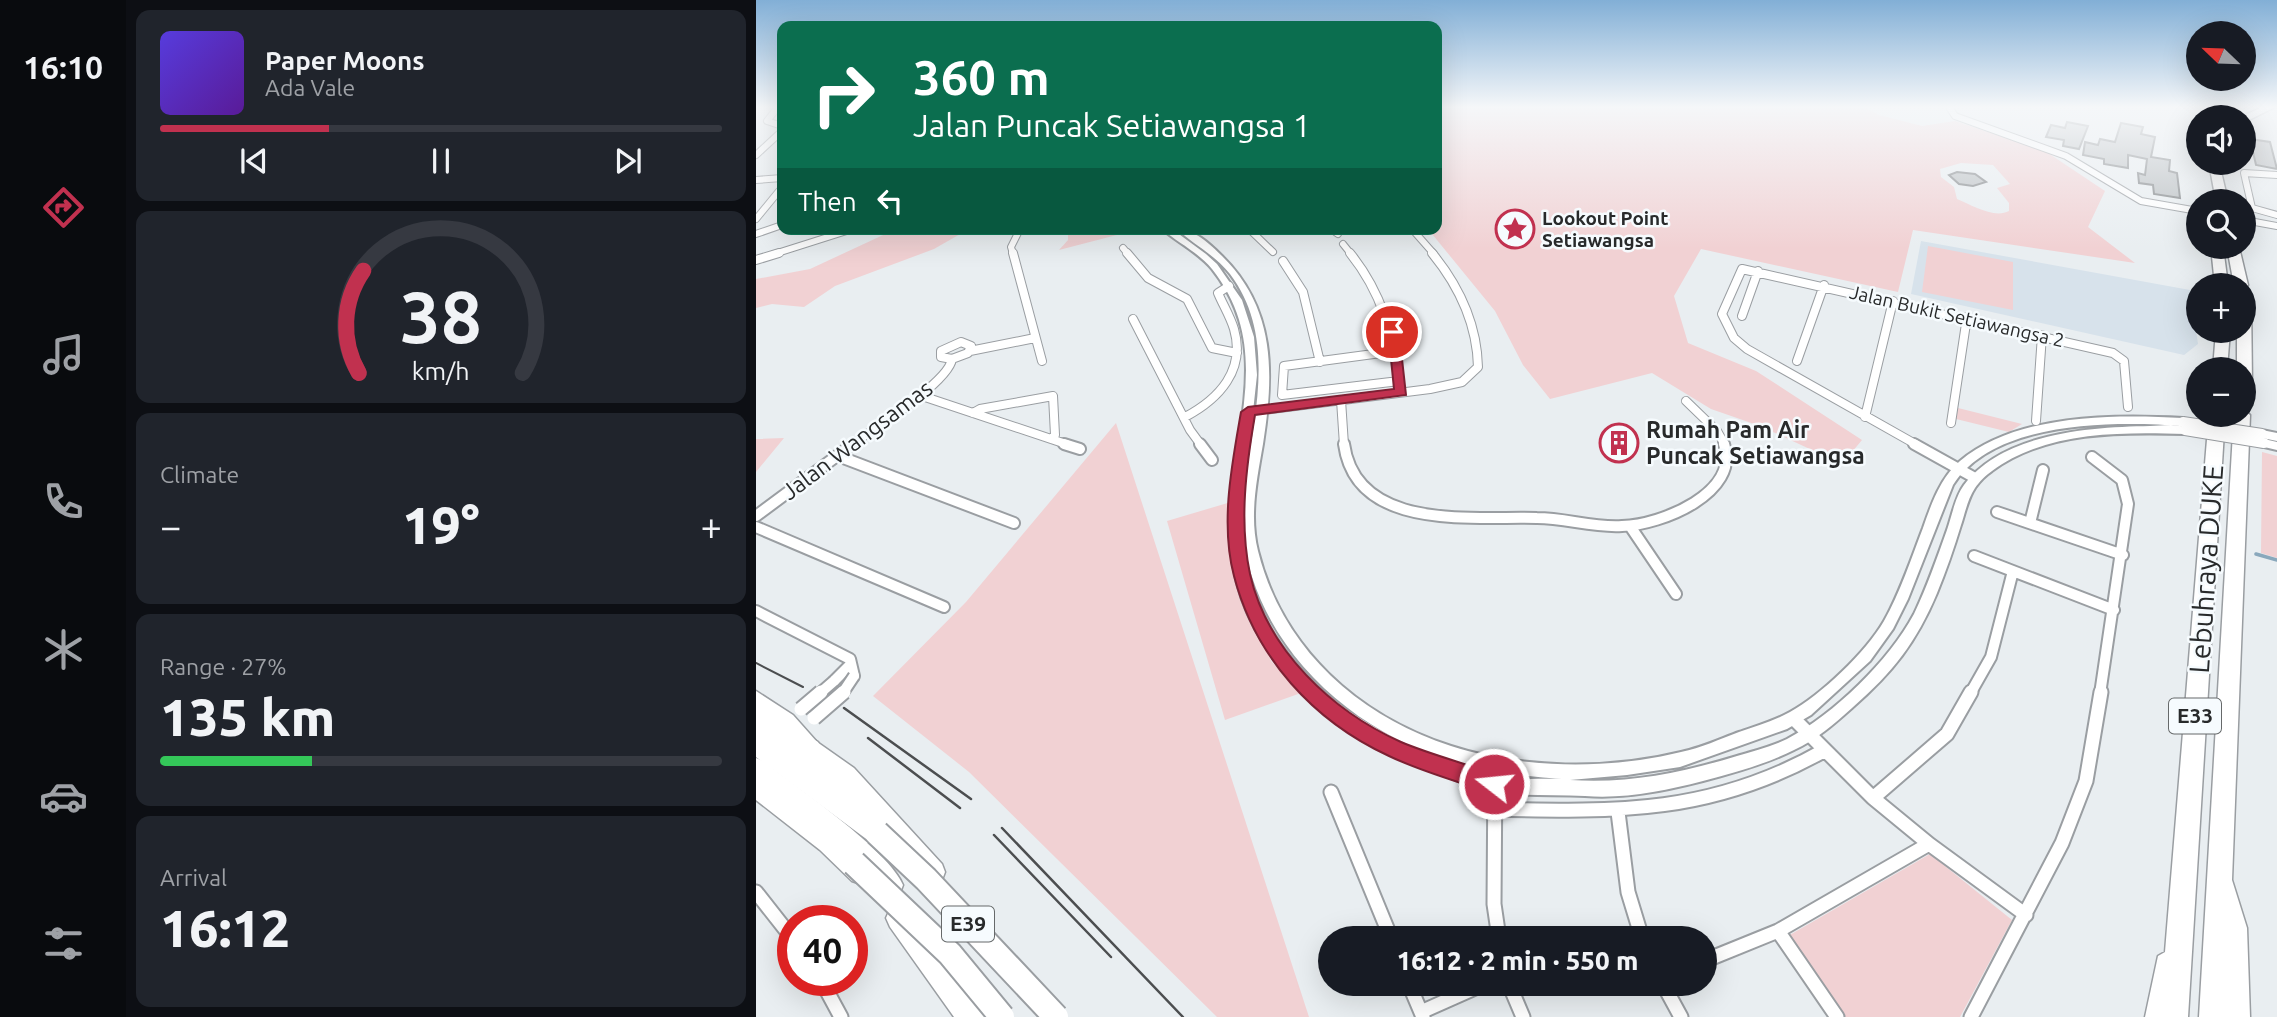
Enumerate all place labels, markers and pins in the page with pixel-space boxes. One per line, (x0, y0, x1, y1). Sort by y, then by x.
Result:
place label: Lookout Point Setiawangsa (1542, 207, 1668, 251)
place icon: Lookout Point Setiawangsa (1494, 208, 1536, 250)
pin (1362, 302, 1422, 362)
place label: Rumah Pam Air Puncak Setiawangsa (1646, 417, 1865, 468)
building icon: Rumah Pam Air Puncak Setiawangsa (1598, 422, 1640, 464)

